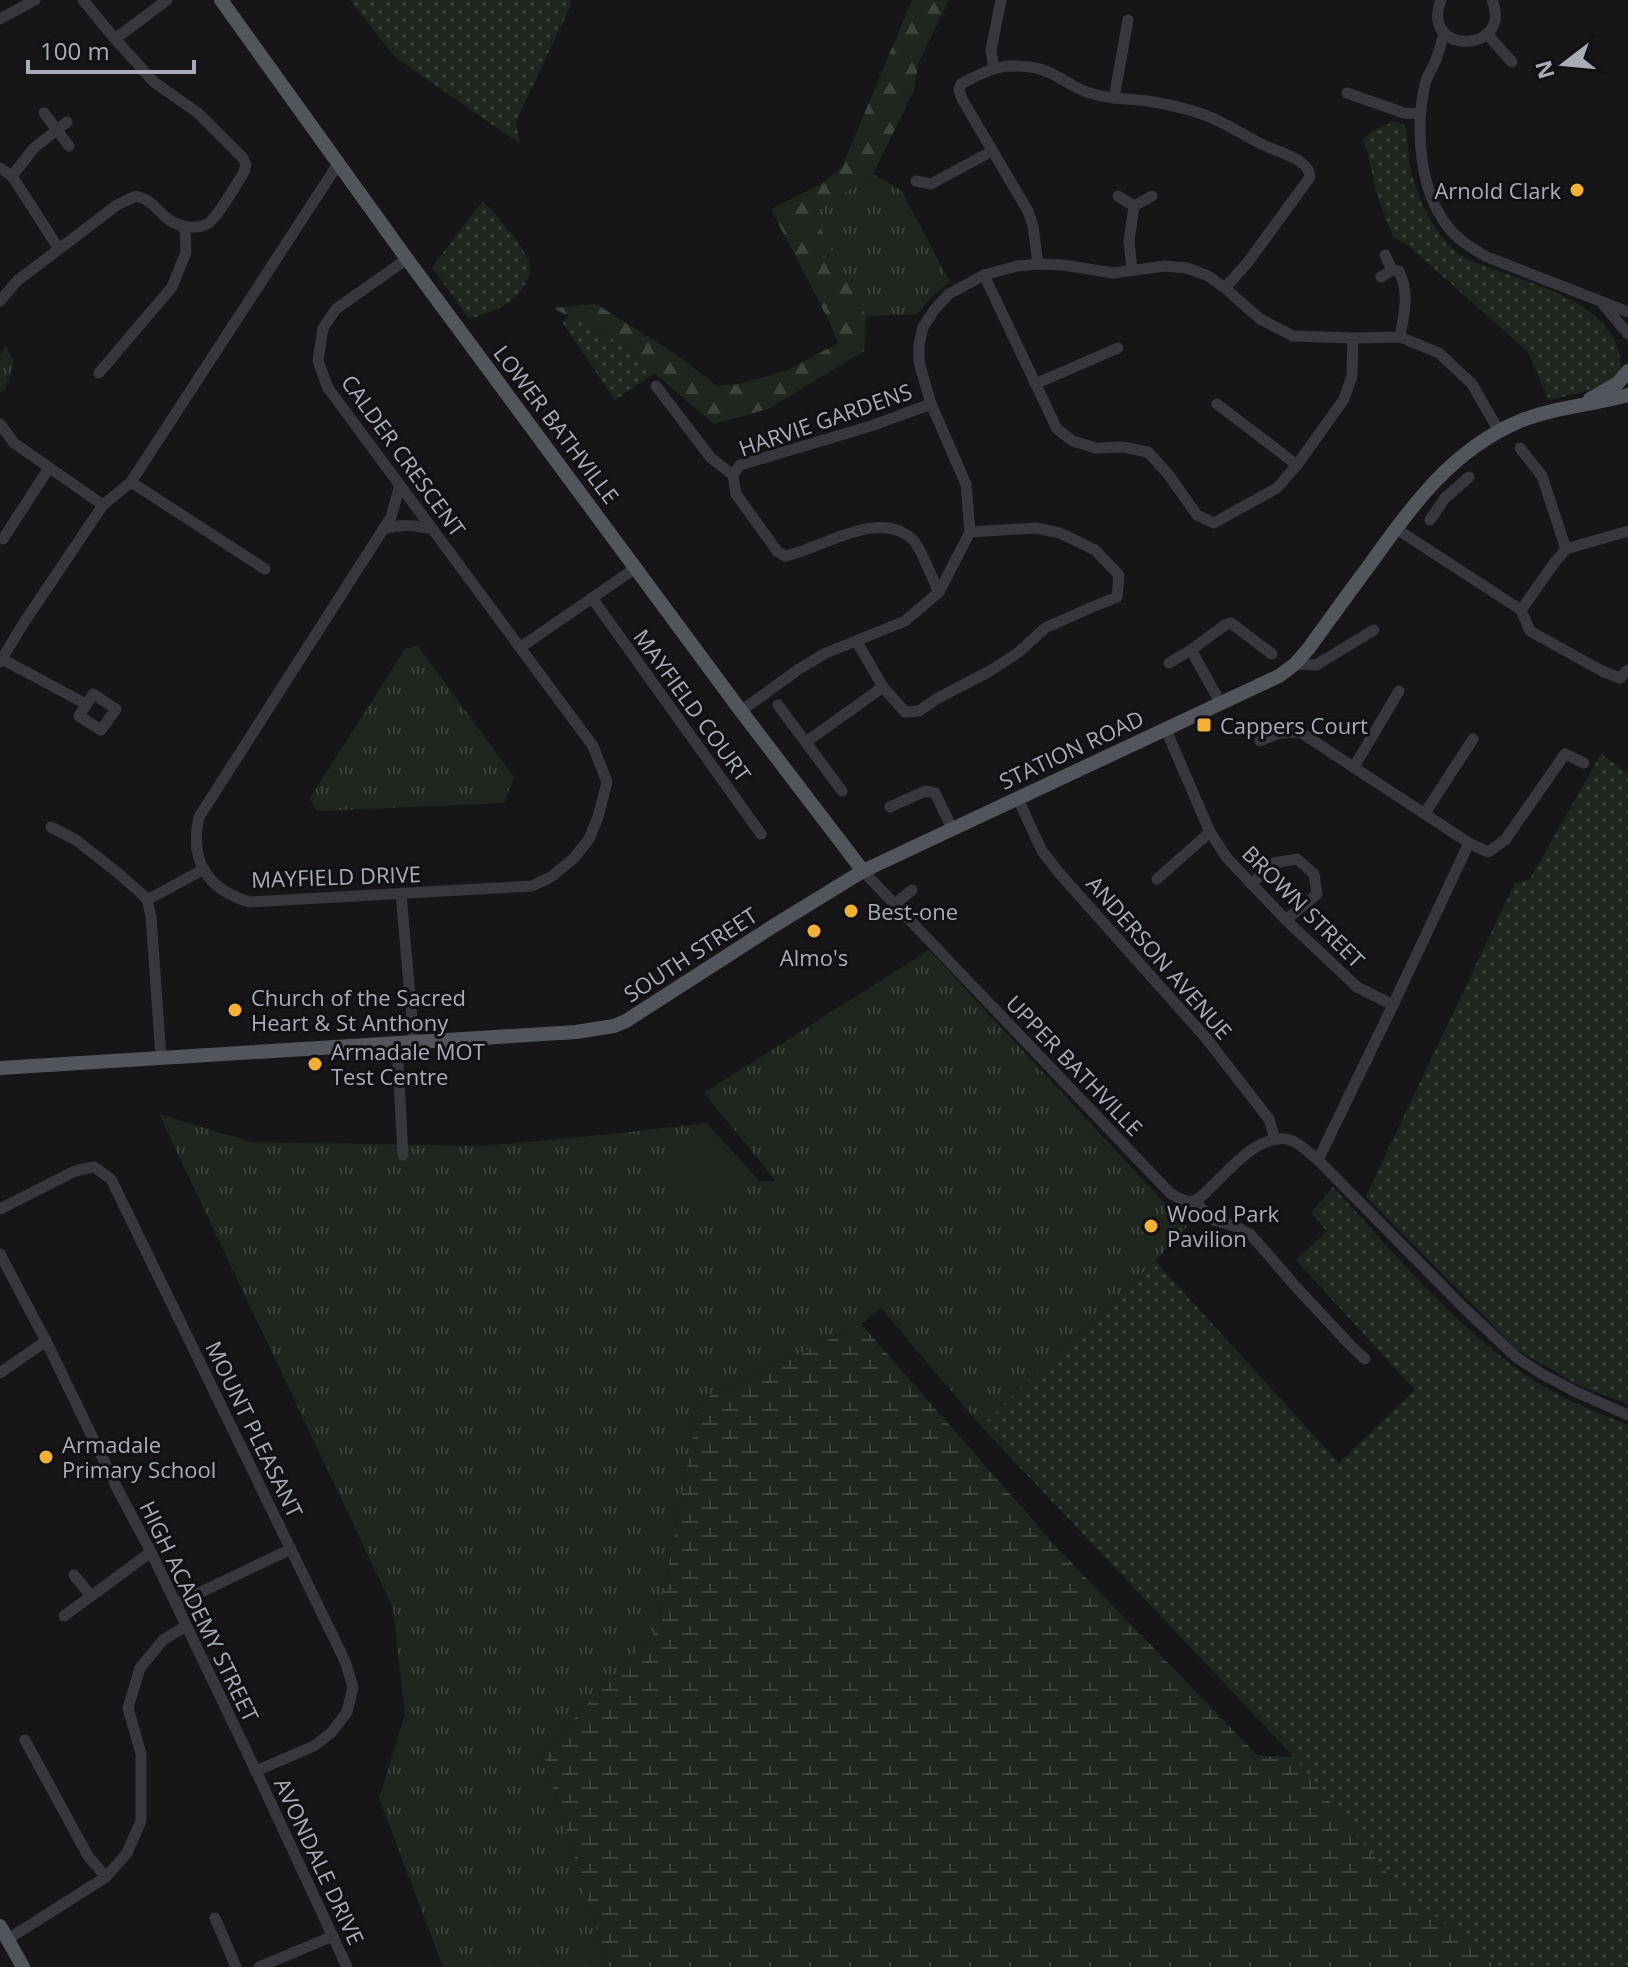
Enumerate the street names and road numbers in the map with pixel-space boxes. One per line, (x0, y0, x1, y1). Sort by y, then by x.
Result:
street label: LOWER BATHVILLE (487, 339, 627, 509)
street label: CALDER CRESCENT (335, 368, 473, 542)
street label: HARVIE GARDENS (734, 375, 916, 463)
street label: MAYFIELD COURT (627, 623, 759, 787)
street label: STATION ROAD (994, 702, 1148, 796)
street label: BROWN STREET (1236, 838, 1372, 974)
street label: MAYFIELD DRIVE (251, 858, 421, 894)
street label: ANDERSON AVENUE (1081, 869, 1239, 1045)
street label: SOUTH STREET (617, 900, 763, 1008)
street label: UPPER BATHVILLE (1000, 988, 1150, 1142)
street label: MOUNT PLEASANT (199, 1336, 311, 1522)
street label: HIGH ACADEMY STREET (133, 1496, 267, 1726)
street label: AVONDALE DRIVE (268, 1773, 372, 1949)

